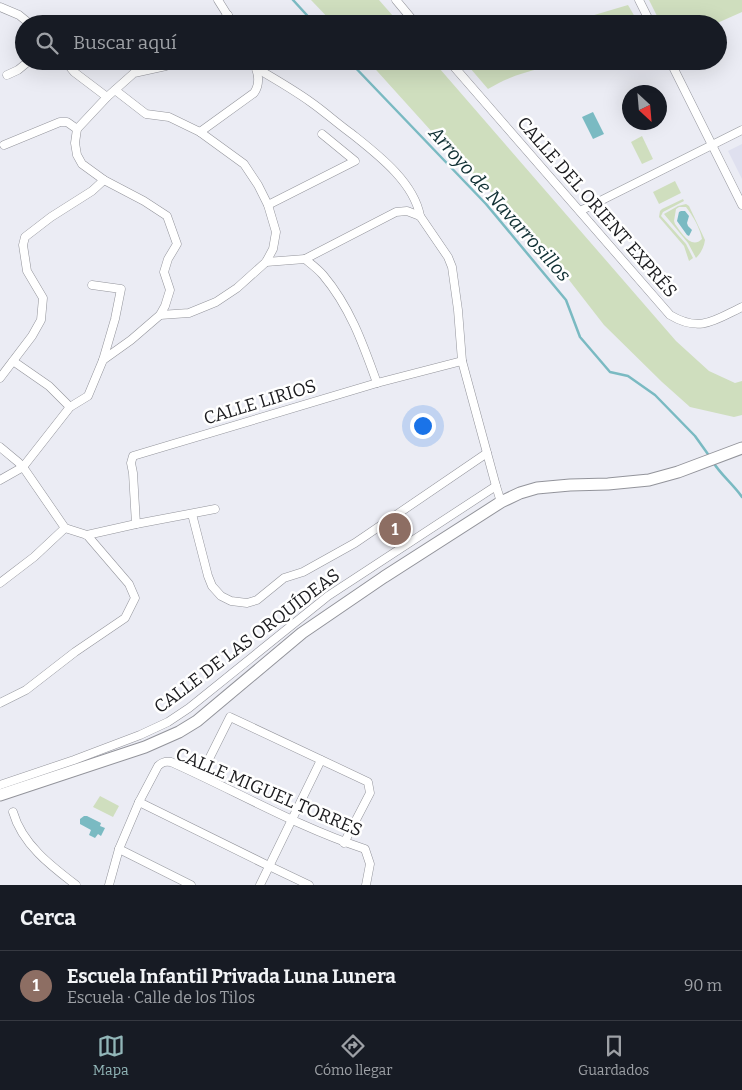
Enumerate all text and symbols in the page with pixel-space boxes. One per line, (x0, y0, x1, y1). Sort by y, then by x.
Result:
search box (15, 15, 727, 70)
icon: search (33, 29, 61, 57)
text: Buscar aquí (73, 31, 177, 54)
north arrow (622, 85, 667, 130)
street label: CALLE DEL ORIENT EXPRÉS (512, 111, 682, 302)
water label: Arroyo de Navarrosillos (424, 121, 576, 286)
street label: CALLE LIRIOS (201, 374, 319, 430)
your location (410, 413, 436, 439)
pin: 1 (379, 510, 411, 548)
street label: CALLE DE LAS ORQUÍDEAS (149, 563, 344, 718)
street label: CALLE MIGUEL TORRES (172, 743, 366, 841)
text: Cerca (20, 905, 76, 931)
text: Escuela Infantil Privada Luna Lunera (67, 965, 396, 988)
text: 1 (33, 976, 39, 995)
text: 90 m (684, 976, 722, 995)
text: Escuela · Calle de los Tilos (67, 988, 255, 1007)
tab: Mapa (93, 1032, 129, 1079)
tab: Cómo llegar (314, 1032, 392, 1079)
tab: Guardados (578, 1032, 649, 1079)

